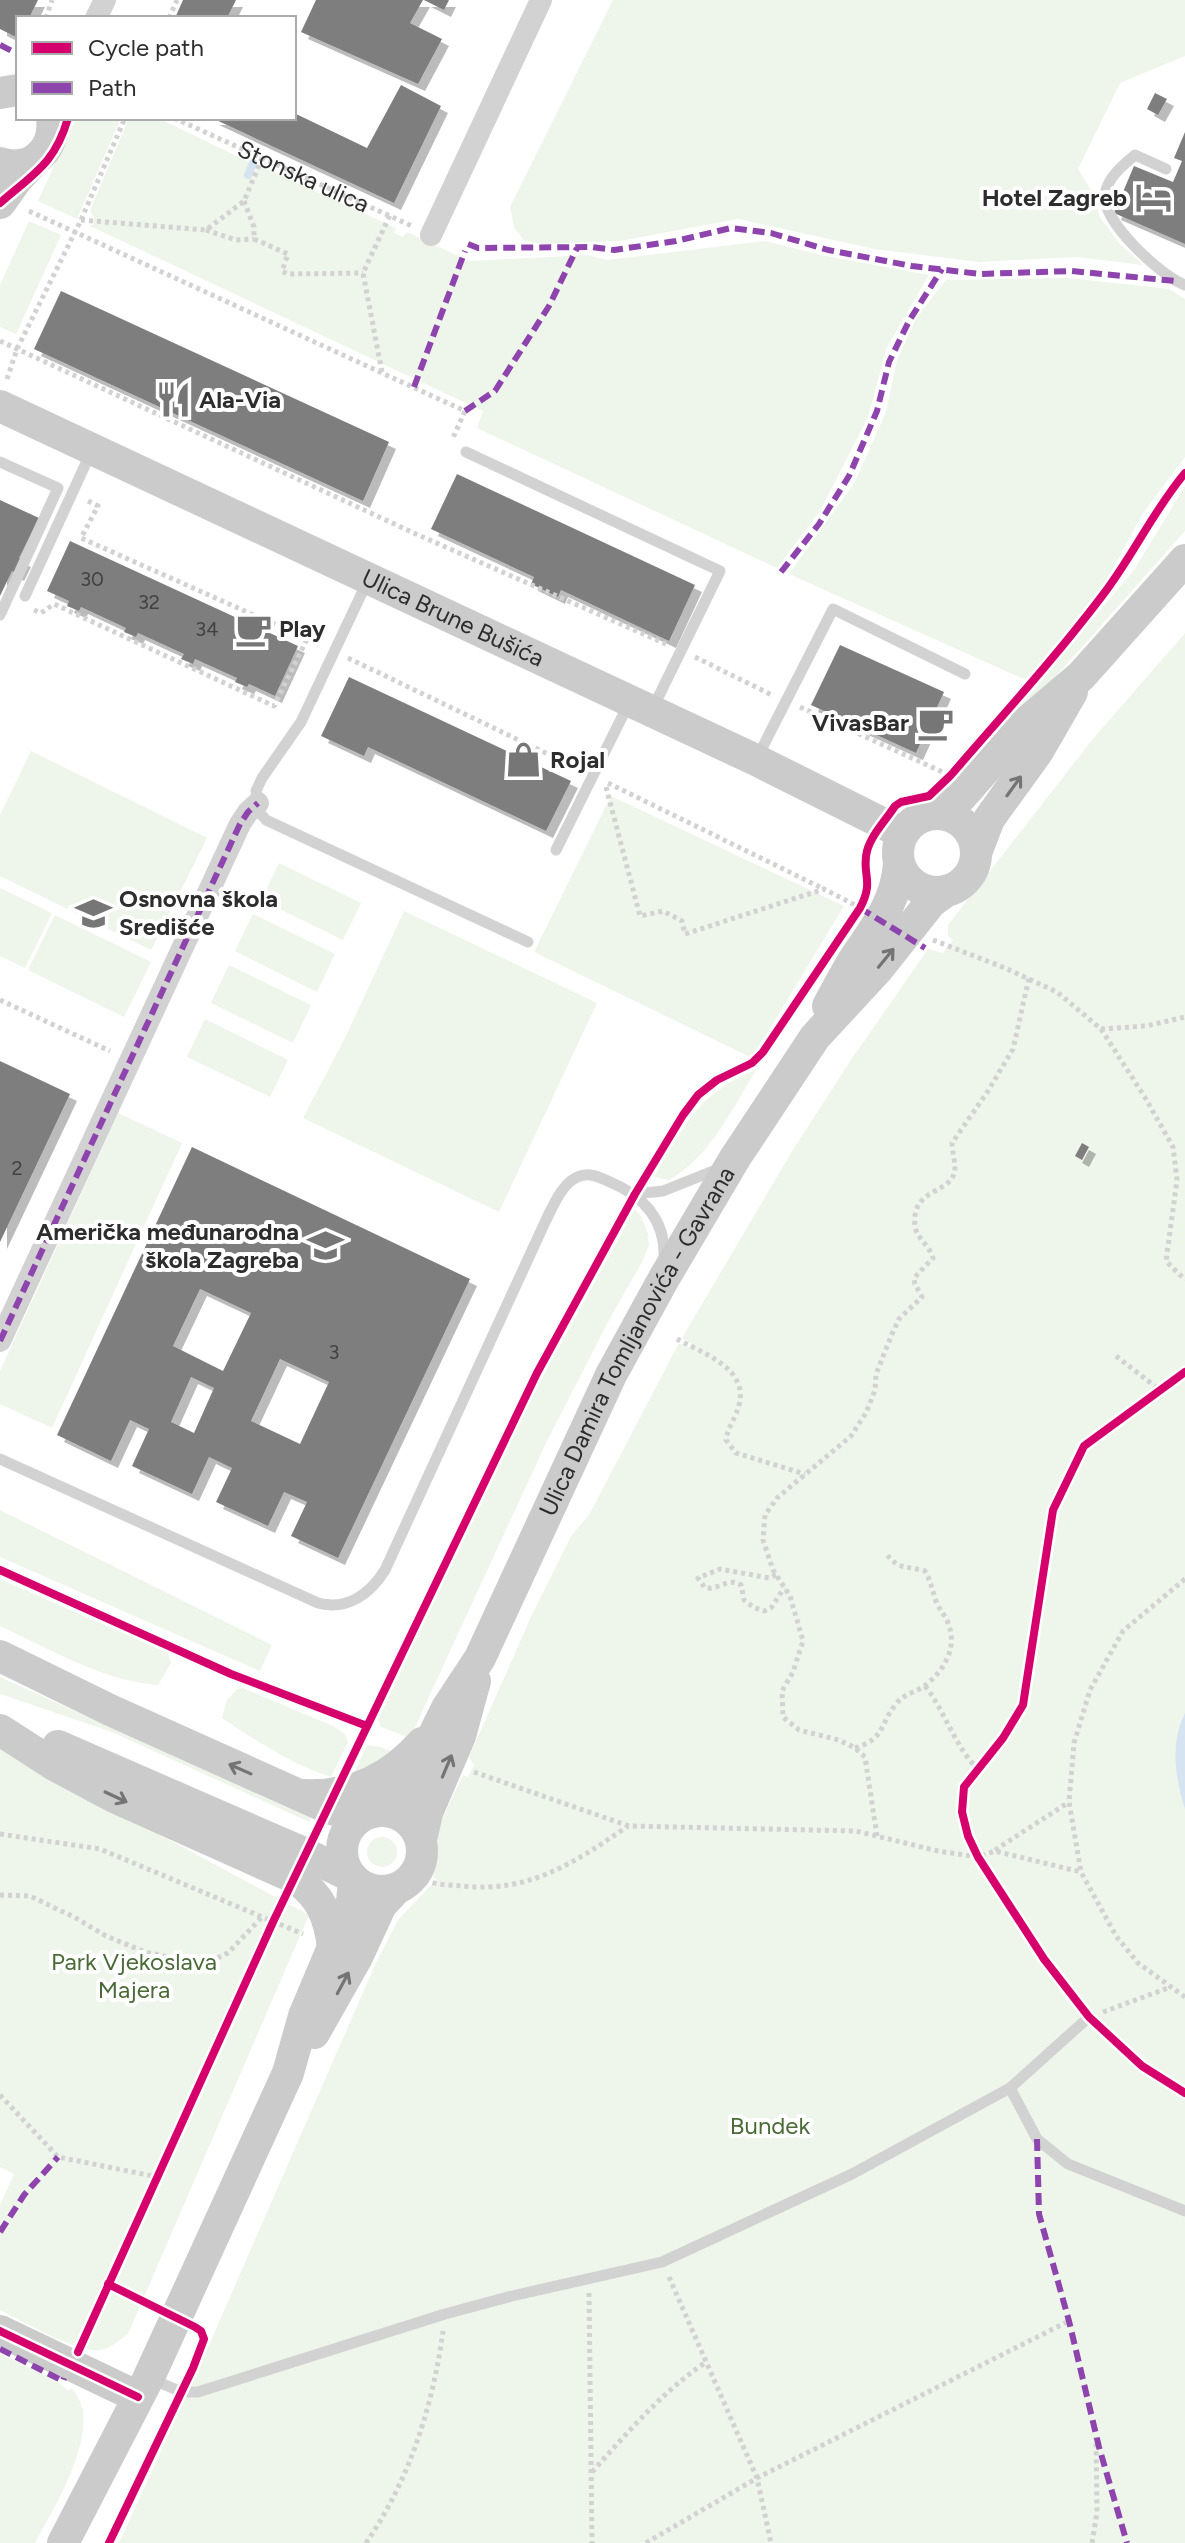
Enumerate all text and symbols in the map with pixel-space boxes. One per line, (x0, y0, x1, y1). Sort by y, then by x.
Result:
legend (16, 16, 296, 120)
text: Cycle path (88, 33, 204, 62)
text: Path (88, 73, 136, 102)
street label: Stonska ulica (233, 134, 374, 219)
hotel icon: Hotel Zagreb (1134, 179, 1172, 217)
place label: Hotel Zagreb (982, 183, 1127, 212)
restaurant icon: Ala-Via (154, 381, 192, 419)
place label: Ala-Via (199, 385, 281, 414)
street label: Ulica Brune Bušića (357, 563, 549, 673)
house number: 30 (80, 567, 104, 591)
house number: 32 (138, 590, 160, 614)
cafe icon: Play (234, 610, 272, 648)
place label: Play (279, 614, 326, 643)
house number: 34 (195, 617, 219, 641)
cafe icon: VivasBar (916, 704, 954, 742)
place label: VivasBar (812, 708, 909, 737)
shop icon: Rojal (505, 741, 543, 779)
place label: Rojal (550, 745, 605, 774)
one-way arrow (1005, 775, 1022, 797)
place label: Osnovna škola Središće (119, 884, 278, 941)
school or university icon: Osnovna škola Središće (74, 894, 112, 932)
one-way arrow (877, 948, 895, 969)
house number: 2 (11, 1156, 23, 1180)
street label: Ulica Damira Tomljanovića - Gavrana (533, 1161, 741, 1521)
place label: Američka međunarodna škola Zagreba (36, 1217, 299, 1274)
school or university icon: Američka međunarodna škola Zagreba (306, 1227, 344, 1265)
house number: 3 (329, 1340, 339, 1364)
one-way arrow (440, 1755, 455, 1779)
one-way arrow (229, 1761, 253, 1776)
one-way arrow (103, 1790, 127, 1805)
park label: Park Vjekoslava Majera (51, 1947, 217, 2004)
one-way arrow (336, 1971, 352, 1995)
park label: Bundek (730, 2111, 810, 2140)

